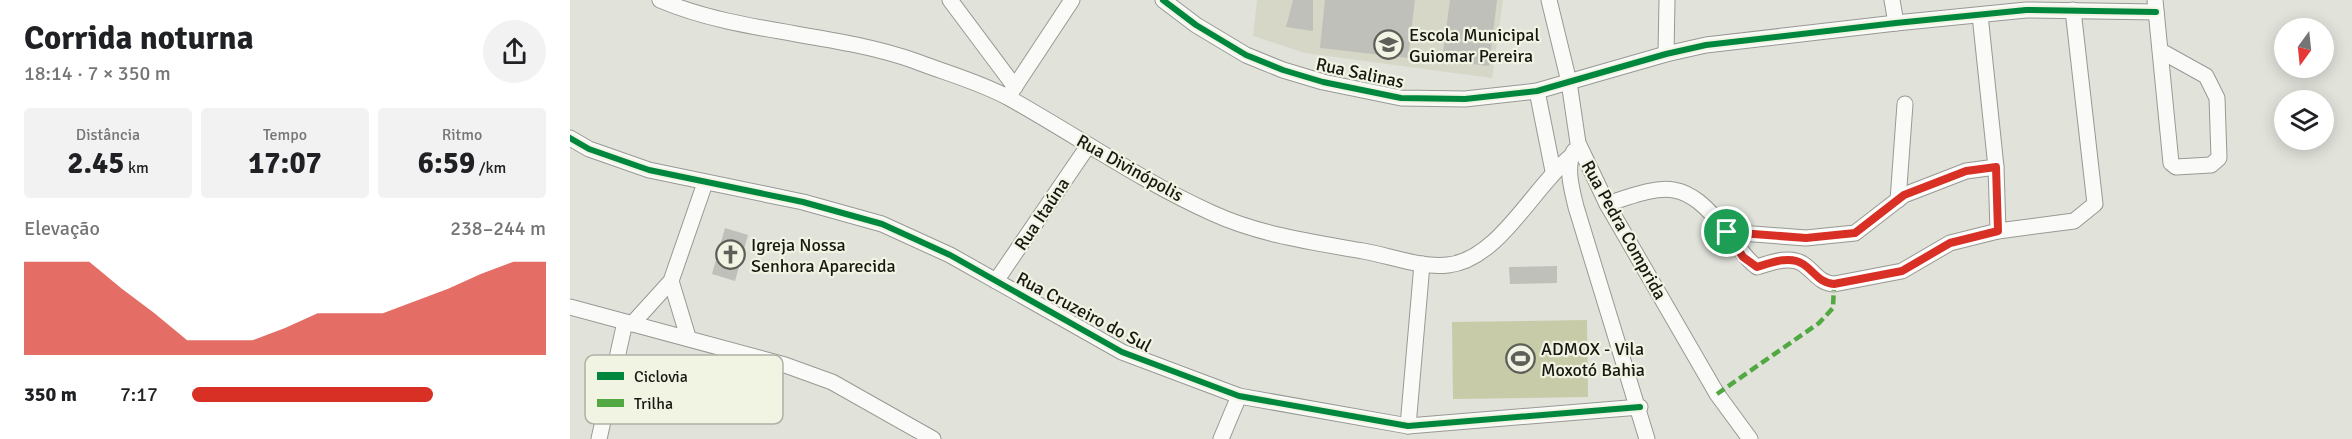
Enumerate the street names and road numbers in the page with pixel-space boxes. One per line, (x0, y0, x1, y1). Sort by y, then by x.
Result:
street label: Rua Salinas (1314, 53, 1406, 93)
street label: Rua Divinópolis (1073, 130, 1187, 206)
street label: Rua Pedra Comprida (1577, 157, 1671, 303)
street label: Rua Itaúna (1010, 174, 1074, 254)
street label: Rua Cruzeiro do Sul (1013, 267, 1155, 357)

